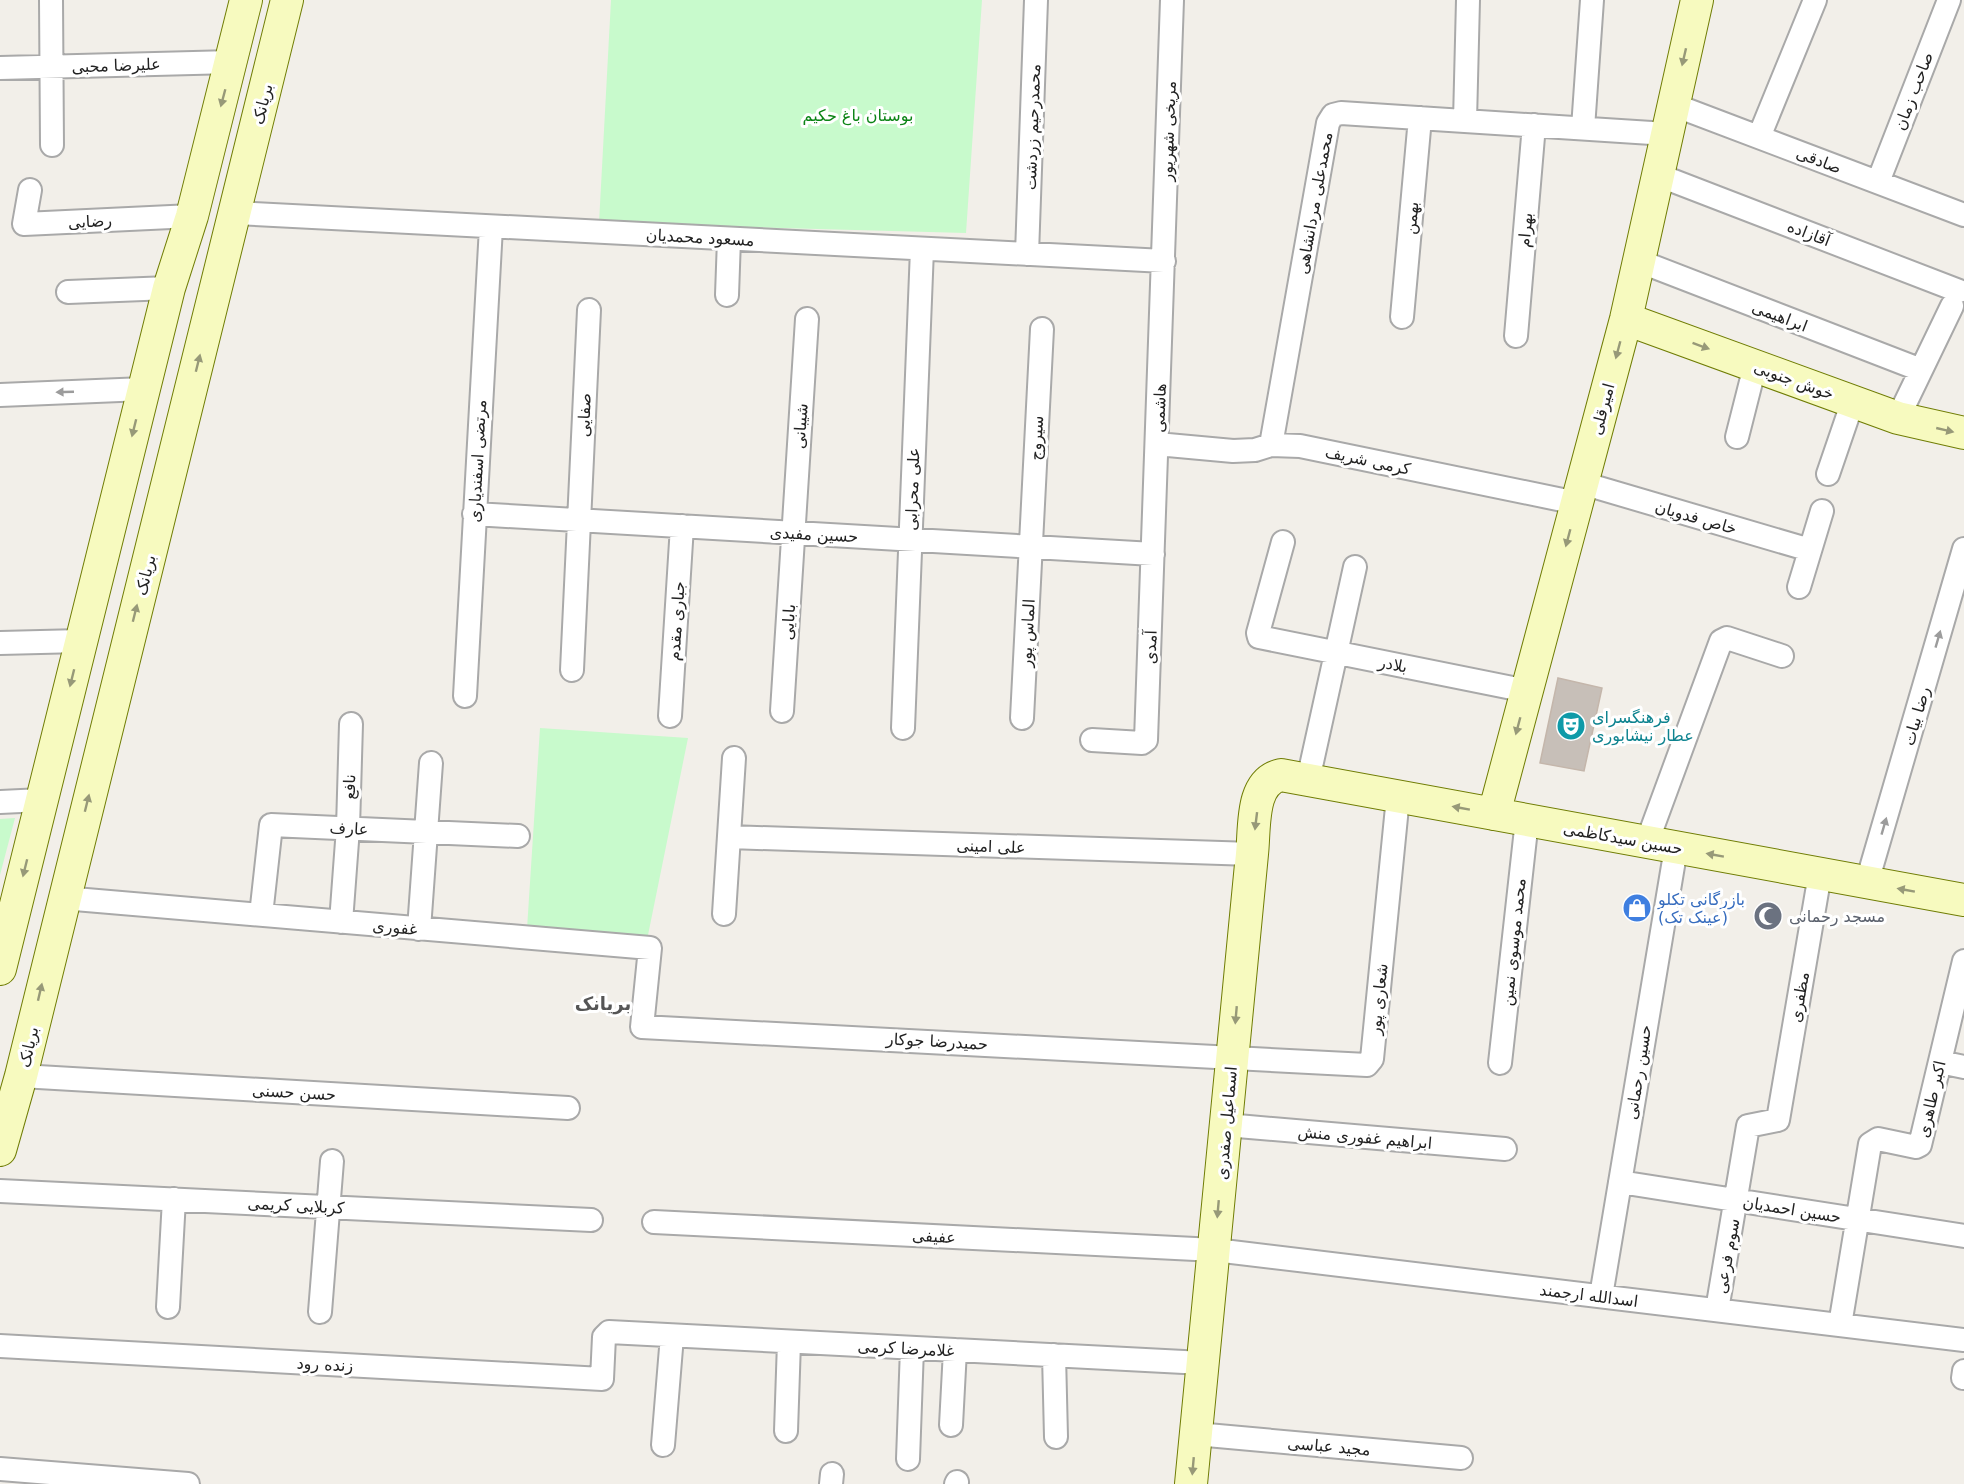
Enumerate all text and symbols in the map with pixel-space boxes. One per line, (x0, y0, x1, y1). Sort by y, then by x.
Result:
one-way arrow (1679, 48, 1689, 66)
street label: صاحب زمان (1890, 49, 1938, 133)
street label: علیرضا محبی (71, 54, 161, 78)
street label: محمدرحیم زردشت (1021, 64, 1045, 191)
street label: مریخی شهریور (1157, 80, 1181, 183)
street label: بریانک (248, 82, 278, 127)
one-way arrow (217, 89, 227, 107)
park label: بوستان باغ حکیم (803, 106, 913, 126)
street label: محمدعلی مردانشاهی (1293, 130, 1337, 276)
street label: صادقی (1794, 143, 1844, 178)
street label: بهمن (1401, 201, 1423, 236)
street label: رضایی (68, 211, 113, 233)
street label: بهرام (1515, 212, 1537, 248)
street label: آقازاده (1784, 217, 1835, 252)
street label: مسعود محمدیان (645, 225, 755, 251)
street label: ابراهیمی (1749, 297, 1810, 337)
one-way arrow (1612, 340, 1622, 359)
one-way arrow (1692, 342, 1710, 352)
one-way arrow (194, 354, 204, 372)
street label: خوش جنوبی (1751, 357, 1836, 405)
street label: امیرقلی (1586, 381, 1619, 437)
street label: هاشمی (1149, 383, 1170, 433)
one-way arrow (55, 388, 74, 397)
street label: صفایی (574, 393, 595, 438)
street label: مرتضی اسفندیاری (465, 399, 491, 523)
street label: شیبانی (789, 403, 812, 450)
street label: سیروج (1026, 415, 1048, 461)
one-way arrow (129, 419, 139, 437)
one-way arrow (1935, 425, 1954, 435)
street label: کرمی شریف (1323, 442, 1413, 480)
street label: علی محرابی (902, 447, 924, 531)
street label: خاص فدویان (1653, 497, 1739, 539)
street label: حسین مفیدی (769, 523, 859, 547)
one-way arrow (1562, 529, 1572, 547)
street label: بریانک (131, 553, 161, 598)
street label: جباری مقدم (664, 581, 690, 662)
street label: الماس پور (1016, 598, 1040, 669)
street label: بابایی (778, 603, 799, 641)
one-way arrow (131, 604, 141, 623)
street label: آمدی (1140, 628, 1161, 664)
one-way arrow (1934, 630, 1943, 648)
street label: بلادر (1376, 652, 1409, 678)
one-way arrow (66, 669, 76, 688)
street label: رضا بیات (1899, 684, 1935, 748)
place label: فرهنگسرای عطار نیشابوری (1592, 708, 1694, 746)
theatre icon: فرهنگسرای عطار نیشابوری (1555, 710, 1587, 742)
one-way arrow (1512, 717, 1522, 736)
street label: نافع (340, 774, 360, 800)
one-way arrow (83, 793, 93, 812)
one-way arrow (1451, 803, 1470, 812)
one-way arrow (1251, 812, 1261, 831)
one-way arrow (1879, 817, 1889, 835)
street label: عارف (329, 818, 369, 840)
street label: حسین سیدکاظمی (1562, 819, 1684, 859)
street label: علی امینی (956, 836, 1026, 857)
one-way arrow (1705, 850, 1724, 859)
one-way arrow (20, 859, 30, 877)
street label: محمد موسوی نمین (1497, 877, 1531, 1007)
one-way arrow (1897, 885, 1916, 894)
place label: بازرگانی تکلو (عینک تک) (1657, 890, 1745, 927)
shop icon: بازرگانی تکلو (عینک تک) (1621, 892, 1653, 924)
mosque icon: مسجد رحمانی (1752, 900, 1784, 932)
place label: مسجد رحمانی (1789, 907, 1885, 927)
street label: غفوری (372, 916, 418, 940)
street label: شعاری پور (1365, 962, 1393, 1037)
street label: مظفری (1786, 970, 1814, 1024)
one-way arrow (36, 983, 46, 1001)
district label: بریانک (575, 993, 631, 1015)
one-way arrow (1231, 1006, 1241, 1025)
street label: حسین رحمانی (1622, 1023, 1656, 1121)
street label: بریانک (15, 1025, 43, 1070)
street label: حمیدرضا جوکار (884, 1029, 988, 1055)
street label: اکبر طاهری (1913, 1059, 1951, 1140)
street label: اسماعیل صفدری (1212, 1065, 1242, 1181)
street label: حسن حسنی (252, 1081, 336, 1105)
street label: ابراهیم غفوری منش (1297, 1122, 1433, 1154)
street label: حسین احمدیان (1741, 1192, 1842, 1228)
street label: کربلایی کریمی (247, 1193, 345, 1219)
one-way arrow (1213, 1200, 1223, 1219)
street label: سوم فرعی (1712, 1217, 1744, 1295)
street label: عفیفی (912, 1226, 956, 1247)
street label: اسدالله ارجمند (1538, 1280, 1639, 1312)
street label: غلامرضا کرمی (857, 1336, 955, 1362)
street label: زنده رود (296, 1354, 354, 1376)
street label: مجید عباسی (1287, 1433, 1371, 1460)
one-way arrow (1188, 1457, 1198, 1476)

